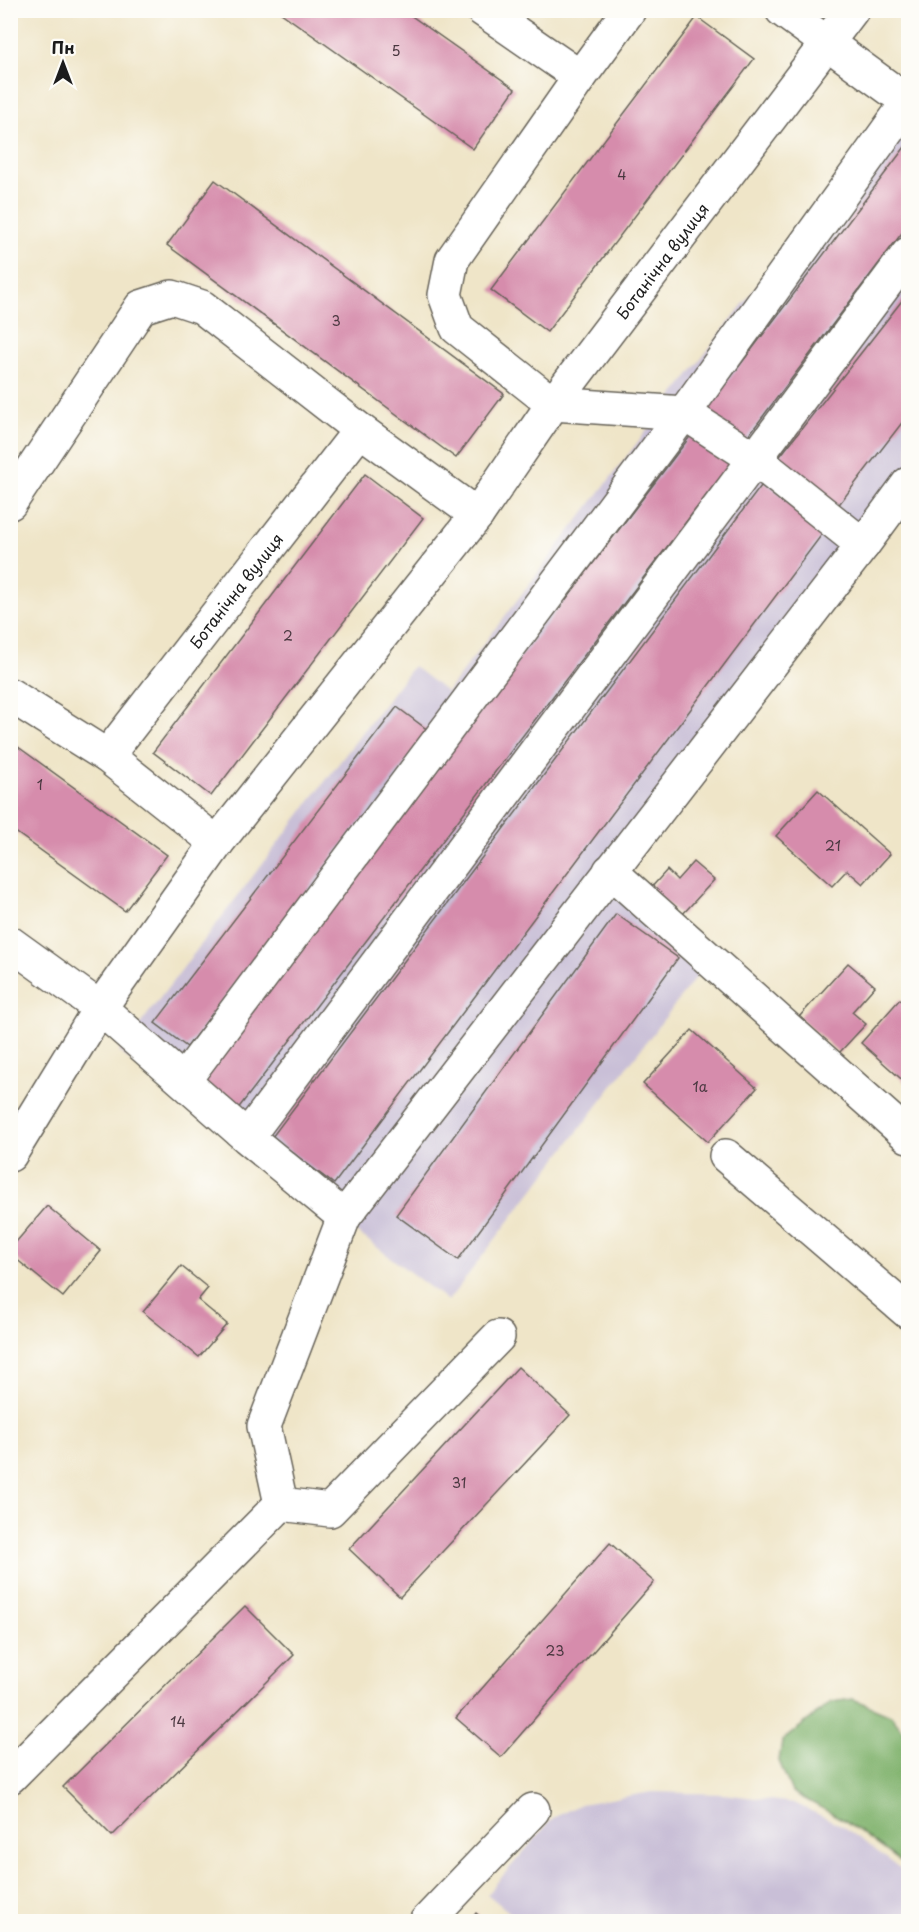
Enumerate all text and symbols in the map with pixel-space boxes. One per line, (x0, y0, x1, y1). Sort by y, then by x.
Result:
north arrow (33, 33, 93, 93)
text: Пн (51, 35, 75, 59)
house number: 5 (391, 40, 401, 61)
house number: 4 (617, 164, 627, 185)
street label: Ботанічна вулиця (610, 197, 714, 324)
house number: 3 (331, 310, 341, 331)
street label: Ботанічна вулиця (183, 527, 288, 653)
house number: 2 (283, 625, 293, 646)
house number: 1 (37, 774, 43, 795)
house number: 21 (825, 835, 841, 856)
house number: 1а (693, 1076, 708, 1097)
house number: 31 (452, 1472, 466, 1493)
house number: 23 (546, 1640, 564, 1661)
house number: 14 (170, 1711, 186, 1732)

